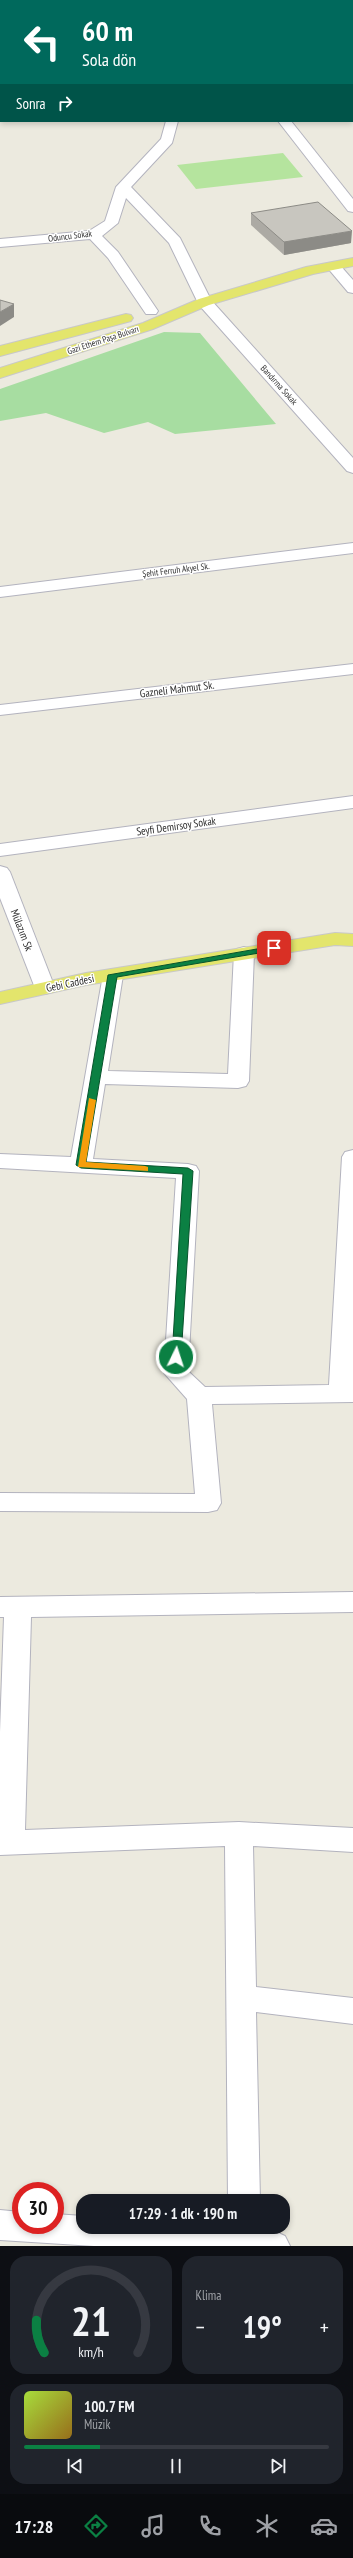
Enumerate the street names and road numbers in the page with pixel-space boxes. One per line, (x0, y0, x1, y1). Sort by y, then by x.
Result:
street label: Oduncu Sokak (47, 227, 93, 244)
street label: Gazi Ethem Paşa Bulvarı (66, 323, 140, 356)
street label: Bandırma Sokak (259, 362, 300, 407)
street label: Şehit Ferruh Akyel Sk. (142, 560, 211, 579)
street label: Gazneli Mahmut Sk. (139, 677, 215, 701)
street label: Seyfi Demirsoy Sokak (135, 813, 217, 839)
street label: Mülazım Sk (8, 907, 37, 954)
street label: Gebi Caddesi (45, 971, 95, 995)

